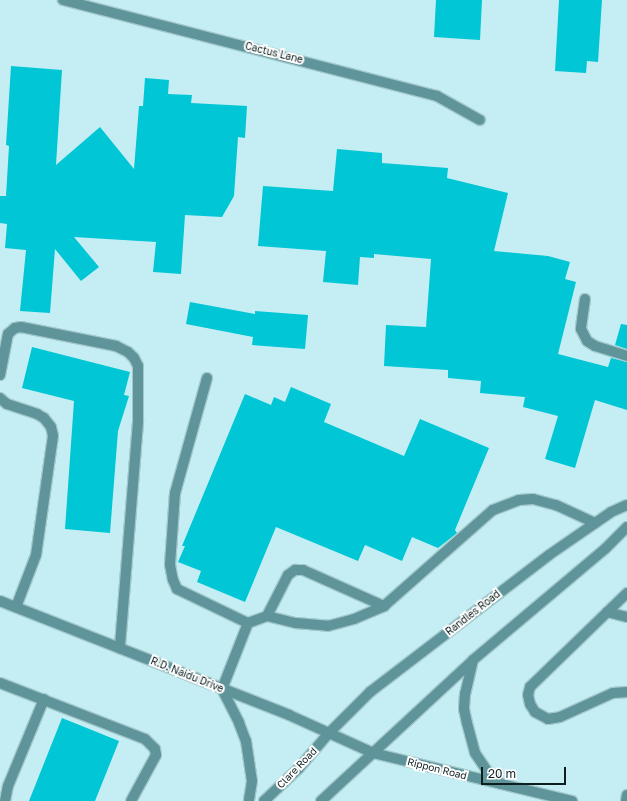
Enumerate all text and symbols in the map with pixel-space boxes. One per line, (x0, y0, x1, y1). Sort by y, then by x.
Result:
street label: Cactus Lane (244, 40, 304, 66)
street label: Randles Road (443, 588, 503, 638)
street label: R.D. Naidu Drive (149, 655, 225, 695)
street label: Clare Road (275, 745, 319, 791)
street label: Rippon Road (406, 756, 468, 782)
scale bar (483, 759, 568, 785)
text: 20 m (488, 766, 516, 781)

